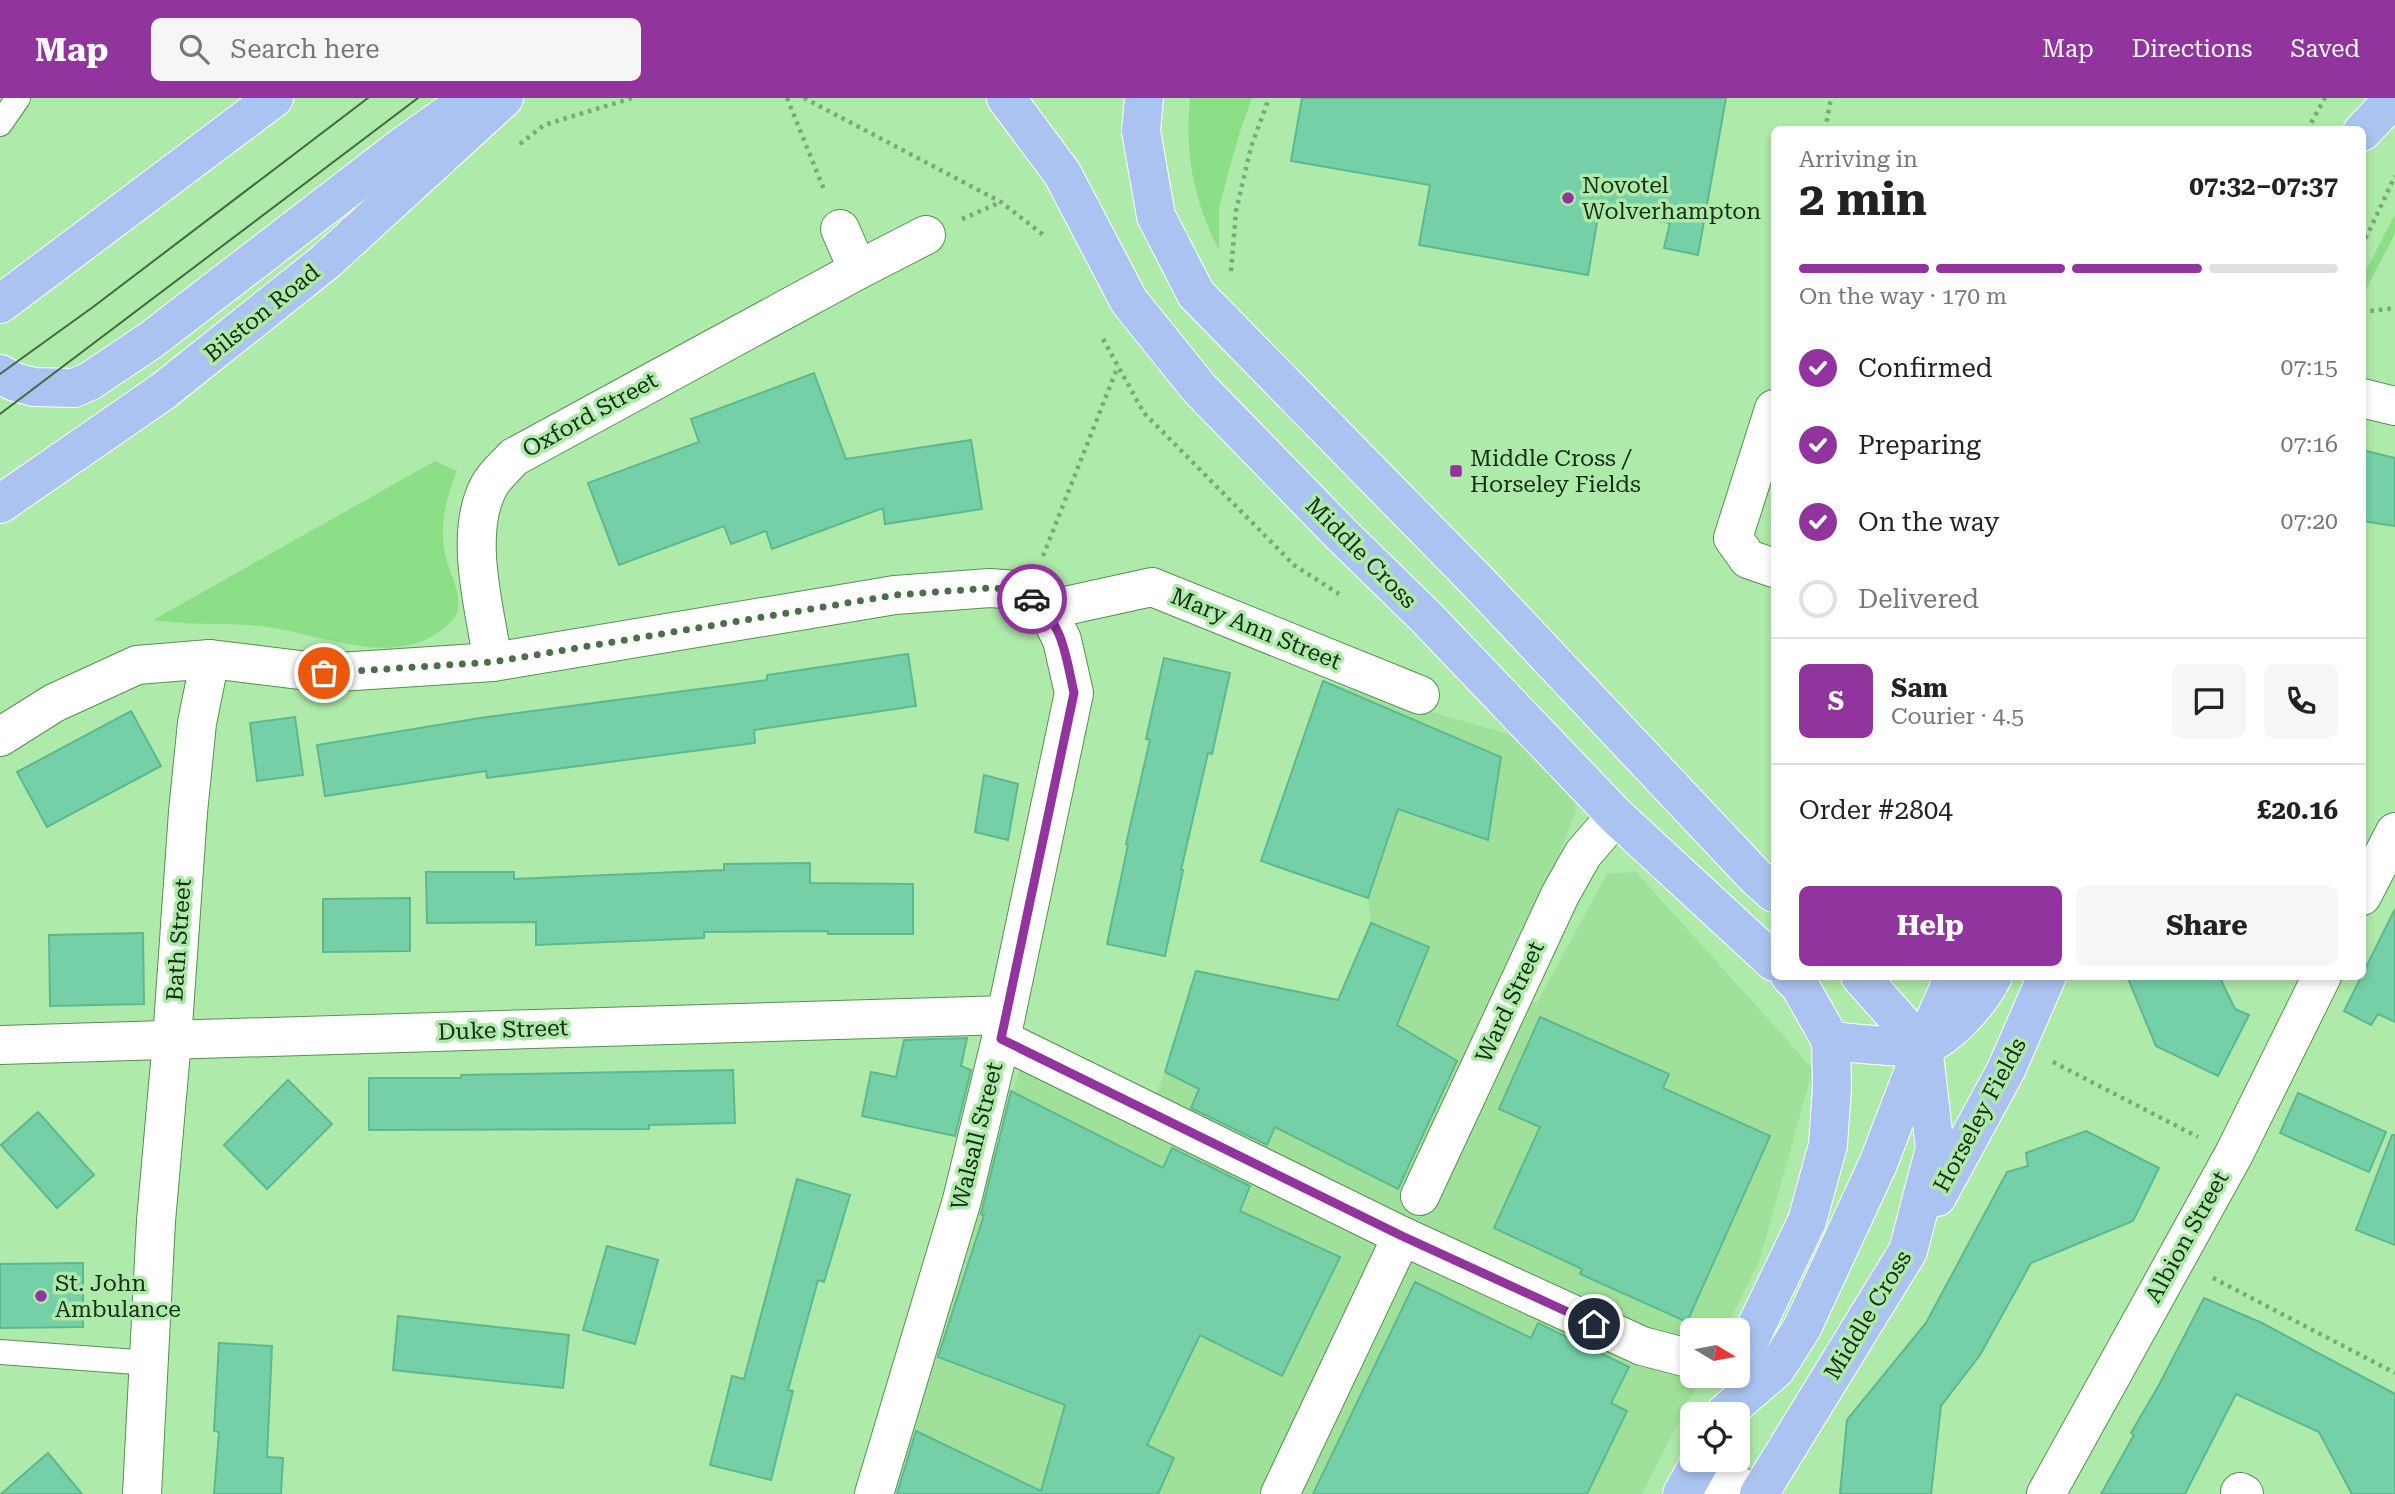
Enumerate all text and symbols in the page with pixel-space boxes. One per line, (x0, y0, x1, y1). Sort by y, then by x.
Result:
search box (151, 18, 641, 81)
text: Map (35, 30, 109, 69)
icon: search (175, 30, 213, 68)
text: Search here (231, 34, 380, 64)
text: Map (2042, 35, 2094, 63)
text: Directions (2132, 35, 2252, 63)
text: Saved (2290, 35, 2360, 63)
text: Arriving in (1799, 146, 1918, 173)
text: 07:32–07:37 (2189, 171, 2338, 201)
place label: Novotel Wolverhampton (1582, 172, 1761, 225)
text: 2 min (1799, 172, 1927, 226)
marker: Novotel Wolverhampton (1560, 190, 1576, 206)
street label: Bilston Road (199, 258, 325, 368)
text: On the way · 170 m (1799, 283, 2007, 310)
icon: check (1799, 349, 1837, 387)
text: Confirmed (1858, 353, 1993, 383)
text: 07:15 (2281, 354, 2338, 381)
street label: Oxford Street (518, 367, 663, 463)
icon: check (1799, 426, 1837, 464)
text: Preparing (1858, 430, 1981, 460)
text: 07:16 (2281, 431, 2338, 458)
place label: Middle Cross / Horseley Fields (1470, 445, 1641, 498)
marker: Middle Cross / Horseley Fields (1448, 463, 1464, 479)
street label: Middle Cross (1300, 492, 1422, 614)
icon: check (1799, 503, 1837, 541)
text: On the way (1858, 507, 1999, 537)
text: 07:20 (2281, 508, 2338, 535)
courier (997, 564, 1067, 634)
icon: car (1013, 580, 1051, 618)
street label: Mary Ann Street (1167, 583, 1345, 676)
text: Delivered (1858, 584, 1979, 614)
pin (294, 643, 354, 703)
icon: bag (305, 654, 343, 692)
button: chat (2172, 664, 2246, 738)
button: phone (2264, 664, 2338, 738)
text: Sam (1891, 673, 1948, 703)
text: S (1828, 686, 1844, 716)
text: Courier · 4.5 (1891, 703, 2024, 730)
text: Order #2804 (1799, 795, 1953, 825)
text: £20.16 (2257, 795, 2338, 825)
street label: Bath Street (161, 877, 197, 1002)
button: Help (1799, 886, 2062, 966)
button: Share (2076, 886, 2338, 966)
street label: Ward Street (1470, 937, 1550, 1067)
street label: Duke Street (437, 1014, 569, 1046)
street label: Horseley Fields (1928, 1033, 2032, 1197)
street label: Walsall Street (946, 1059, 1008, 1213)
street label: Albion Street (2140, 1166, 2235, 1308)
street label: Middle Cross (1819, 1245, 1917, 1385)
place label: St. John Ambulance (55, 1270, 181, 1323)
marker: St. John Ambulance (33, 1288, 49, 1304)
pin (1564, 1294, 1624, 1354)
icon: home (1575, 1305, 1613, 1343)
north arrow (1680, 1318, 1750, 1388)
map controls (1680, 1318, 1750, 1472)
button: locate (1680, 1402, 1750, 1472)

